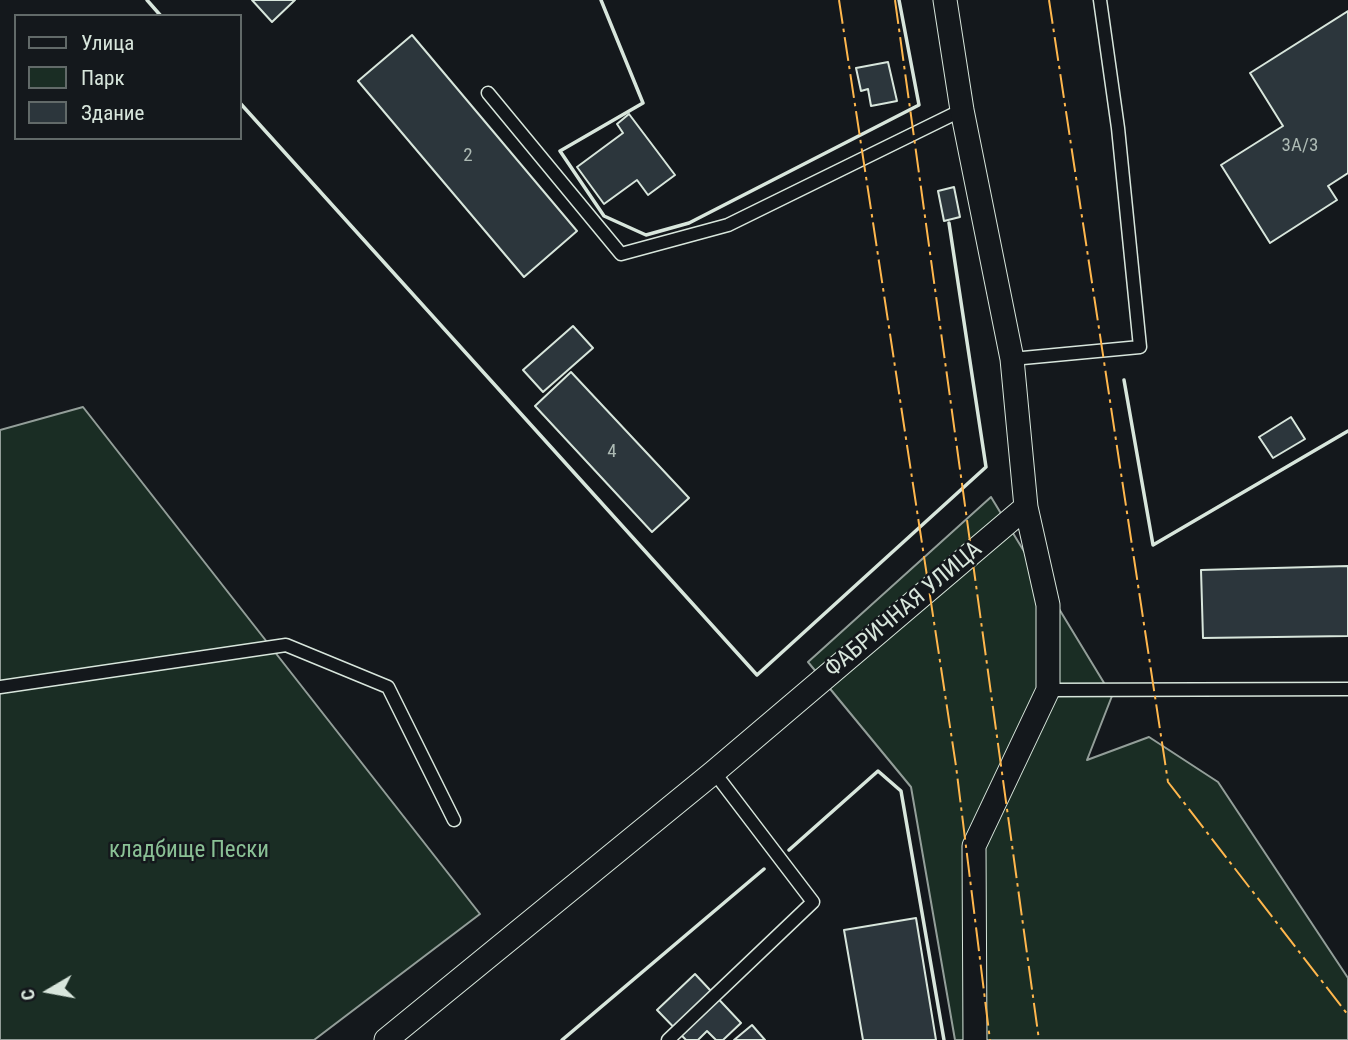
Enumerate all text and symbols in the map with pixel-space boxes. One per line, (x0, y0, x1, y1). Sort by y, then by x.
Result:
legend (14, 14, 242, 140)
text: Улица (81, 31, 134, 55)
text: Парк (81, 66, 125, 90)
text: Здание (81, 101, 144, 125)
house number: 3А/3 (1282, 135, 1318, 157)
house number: 2 (463, 145, 473, 167)
house number: 4 (607, 441, 617, 463)
street label: ФАБРИЧНАЯ УЛИЦА (820, 536, 988, 684)
park label: кладбище Пески (109, 837, 269, 865)
north arrow (14, 956, 84, 1026)
text: С (16, 987, 40, 1002)

